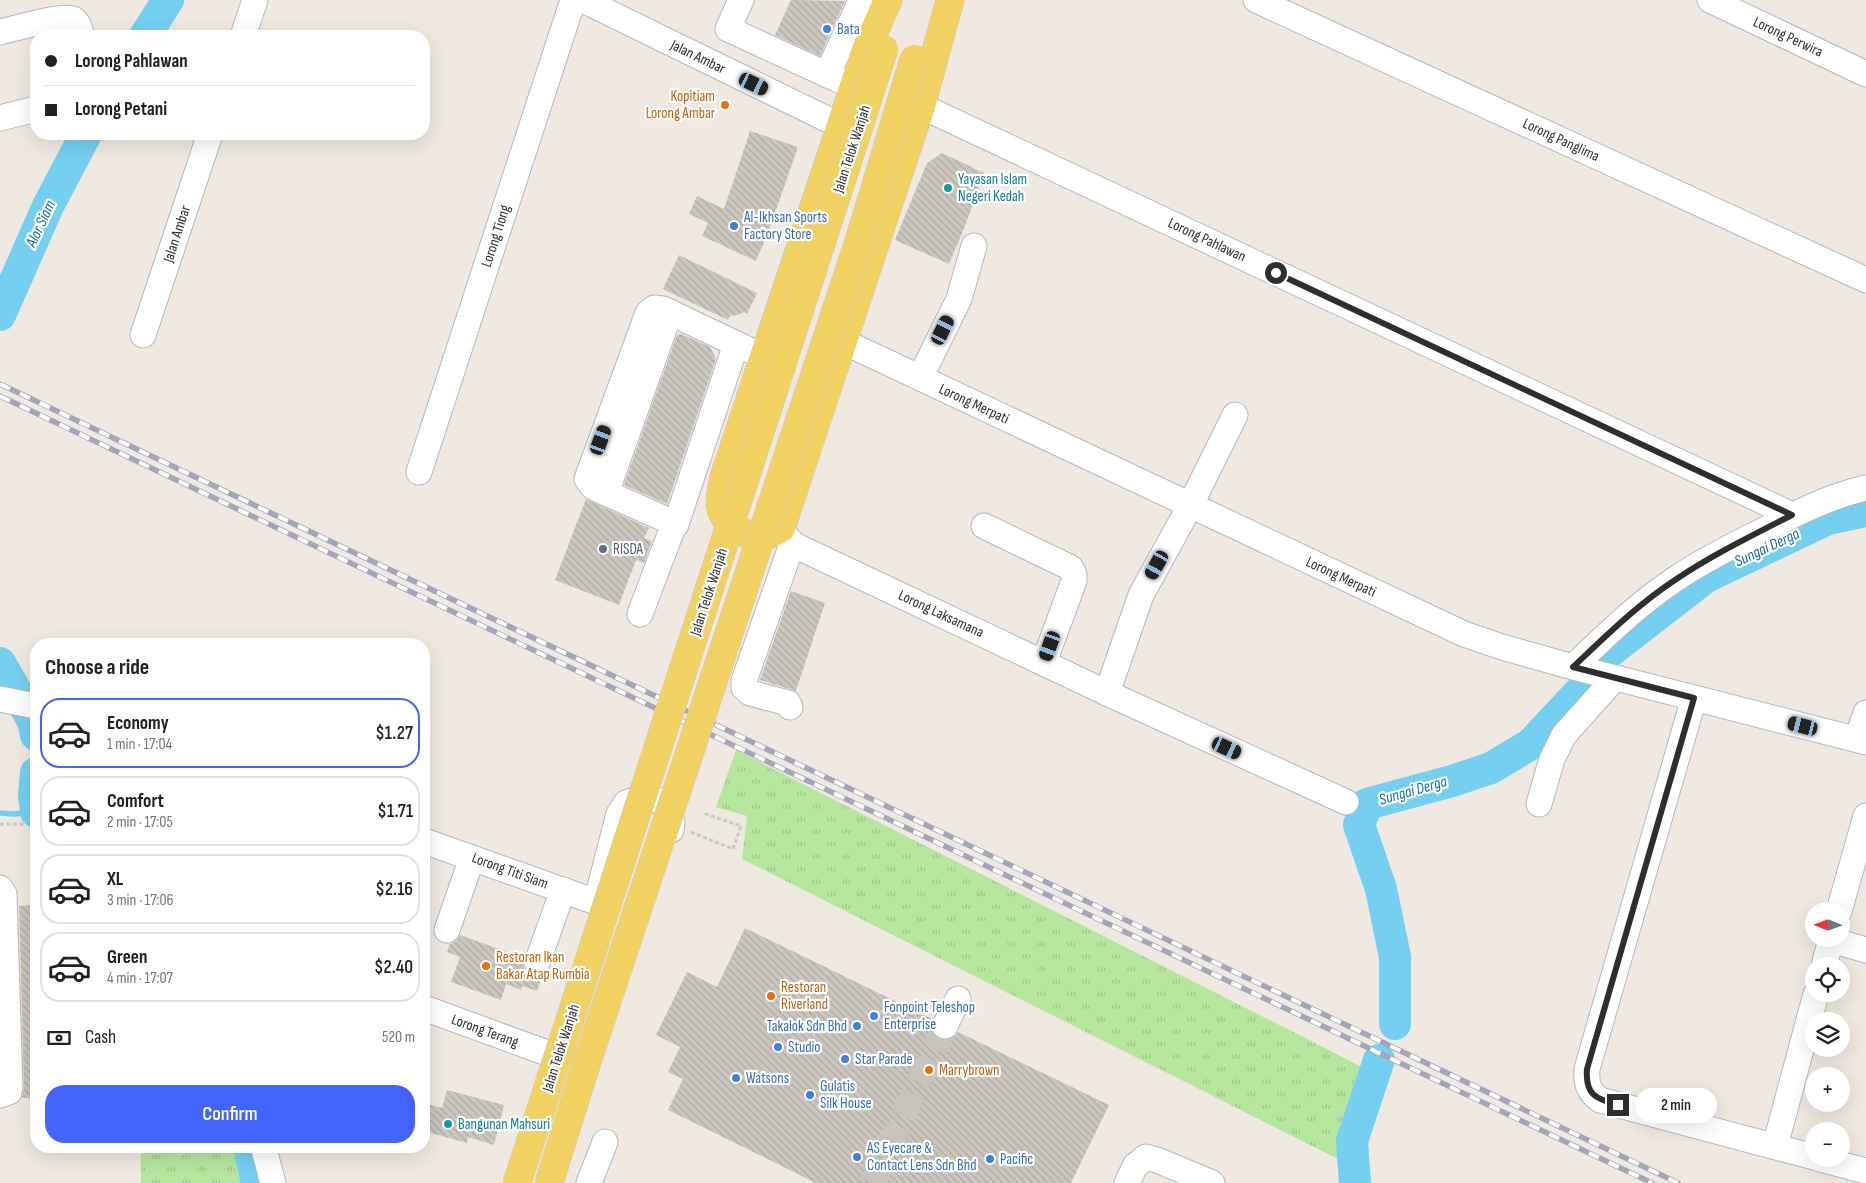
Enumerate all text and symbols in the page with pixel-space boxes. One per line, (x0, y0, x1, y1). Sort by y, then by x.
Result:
street label: Lorong Perwira (1750, 13, 1826, 61)
place label: Bata (837, 20, 860, 39)
marker: Bata (821, 23, 833, 35)
street label: Jalan Ambar (666, 35, 729, 79)
text: Lorong Pahlawan (75, 50, 188, 73)
car (737, 71, 770, 97)
place label: Kopitiam Lorong Ambar (646, 87, 716, 123)
text: Lorong Petani (75, 98, 167, 121)
marker: Kopitiam Lorong Ambar (719, 99, 731, 111)
street label: Jalan Telok Wanjah (829, 103, 875, 196)
street label: Lorong Panglima (1520, 114, 1603, 166)
place label: Yayasan Islam Negeri Kedah (958, 170, 1027, 206)
marker: Yayasan Islam Negeri Kedah (942, 182, 954, 194)
water label: Alor Siam (22, 198, 60, 251)
street label: Jalan Ambar (159, 202, 195, 266)
street label: Lorong Tiong (477, 203, 515, 269)
place label: Al-Ikhsan Sports Factory Store (743, 208, 827, 244)
street label: Lorong Pahlawan (1165, 214, 1249, 266)
marker: Al-Ikhsan Sports Factory Store (728, 220, 740, 232)
route start (1265, 262, 1287, 284)
car (929, 313, 956, 347)
street label: Lorong Merpati (936, 379, 1012, 429)
car (588, 423, 613, 457)
water label: Sungai Derga (1731, 524, 1803, 571)
place label: RISDA (613, 540, 644, 559)
marker: RISDA (597, 543, 609, 555)
street label: Jalan Telok Wanjah (686, 546, 732, 639)
car (1143, 548, 1170, 582)
street label: Lorong Merpati (1303, 552, 1379, 602)
street label: Lorong Laksamana (895, 586, 987, 642)
car (1037, 629, 1062, 663)
text: Choose a ride (45, 654, 149, 681)
icon: car (47, 711, 92, 756)
text: Economy (107, 712, 169, 735)
car (1786, 715, 1819, 737)
text: $1.27 (375, 722, 413, 745)
text: 1 min · 17:04 (107, 735, 172, 754)
car (1210, 735, 1243, 761)
water label: Sungai Derga (1377, 772, 1450, 810)
icon: car (47, 789, 92, 834)
text: Comfort (107, 790, 164, 813)
text: $1.71 (377, 800, 413, 823)
text: 2 min · 17:05 (107, 813, 173, 832)
street label: Lorong Titi Siam (469, 848, 551, 894)
icon: car (47, 867, 92, 912)
text: XL (107, 868, 123, 891)
text: $2.16 (375, 878, 413, 901)
text: 3 min · 17:06 (107, 891, 174, 910)
north arrow (1805, 902, 1850, 948)
map controls (1805, 902, 1850, 1167)
icon: car (47, 945, 92, 990)
text: Green (107, 946, 147, 969)
place label: Restoran Ikan Bakar Atap Rumbia (496, 948, 590, 984)
text: $2.40 (374, 956, 413, 979)
button: locate (1805, 957, 1850, 1002)
marker: Restoran Ikan Bakar Atap Rumbia (480, 960, 492, 972)
text: 4 min · 17:07 (107, 969, 173, 988)
place label: Restoran Riverland (781, 978, 828, 1014)
marker: Restoran Riverland (765, 990, 777, 1002)
place label: Fonpoint Teleshop Enterprise (884, 998, 975, 1034)
street label: Jalan Telok Wanjah (538, 1002, 584, 1095)
street label: Lorong Terang (449, 1010, 521, 1052)
marker: Fonpoint Teleshop Enterprise (868, 1010, 880, 1022)
button: layers (1805, 1012, 1850, 1057)
place label: Takalok Sdn Bhd (767, 1017, 847, 1036)
marker: Takalok Sdn Bhd (851, 1020, 863, 1032)
icon: cash (45, 1024, 73, 1052)
text: Cash (85, 1026, 116, 1049)
text: 520 m (382, 1028, 415, 1047)
place label: Studio (788, 1038, 821, 1057)
marker: Studio (772, 1041, 784, 1053)
place label: Star Parade (855, 1050, 912, 1069)
marker: Star Parade (839, 1053, 851, 1065)
place label: Marrybrown (939, 1061, 1000, 1080)
marker: Marrybrown (923, 1064, 935, 1076)
button: + (1805, 1067, 1850, 1112)
place label: Watsons (746, 1069, 789, 1088)
marker: Watsons (730, 1072, 742, 1084)
place label: Gulatis Silk House (820, 1077, 872, 1113)
button: Confirm (45, 1085, 415, 1143)
callout: 2 min (1636, 1088, 1718, 1122)
marker: Gulatis Silk House (804, 1089, 816, 1101)
route end (1607, 1094, 1629, 1116)
text: 2 min (1661, 1096, 1691, 1115)
place label: Bangunan Mahsuri (458, 1115, 550, 1134)
marker: Bangunan Mahsuri (442, 1118, 454, 1130)
button: − (1805, 1122, 1850, 1167)
place label: AS Eyecare & Contact Lens Sdn Bhd (866, 1139, 976, 1175)
place label: Pacific (1000, 1150, 1033, 1169)
marker: AS Eyecare & Contact Lens Sdn Bhd (851, 1151, 863, 1163)
marker: Pacific (984, 1153, 996, 1165)

